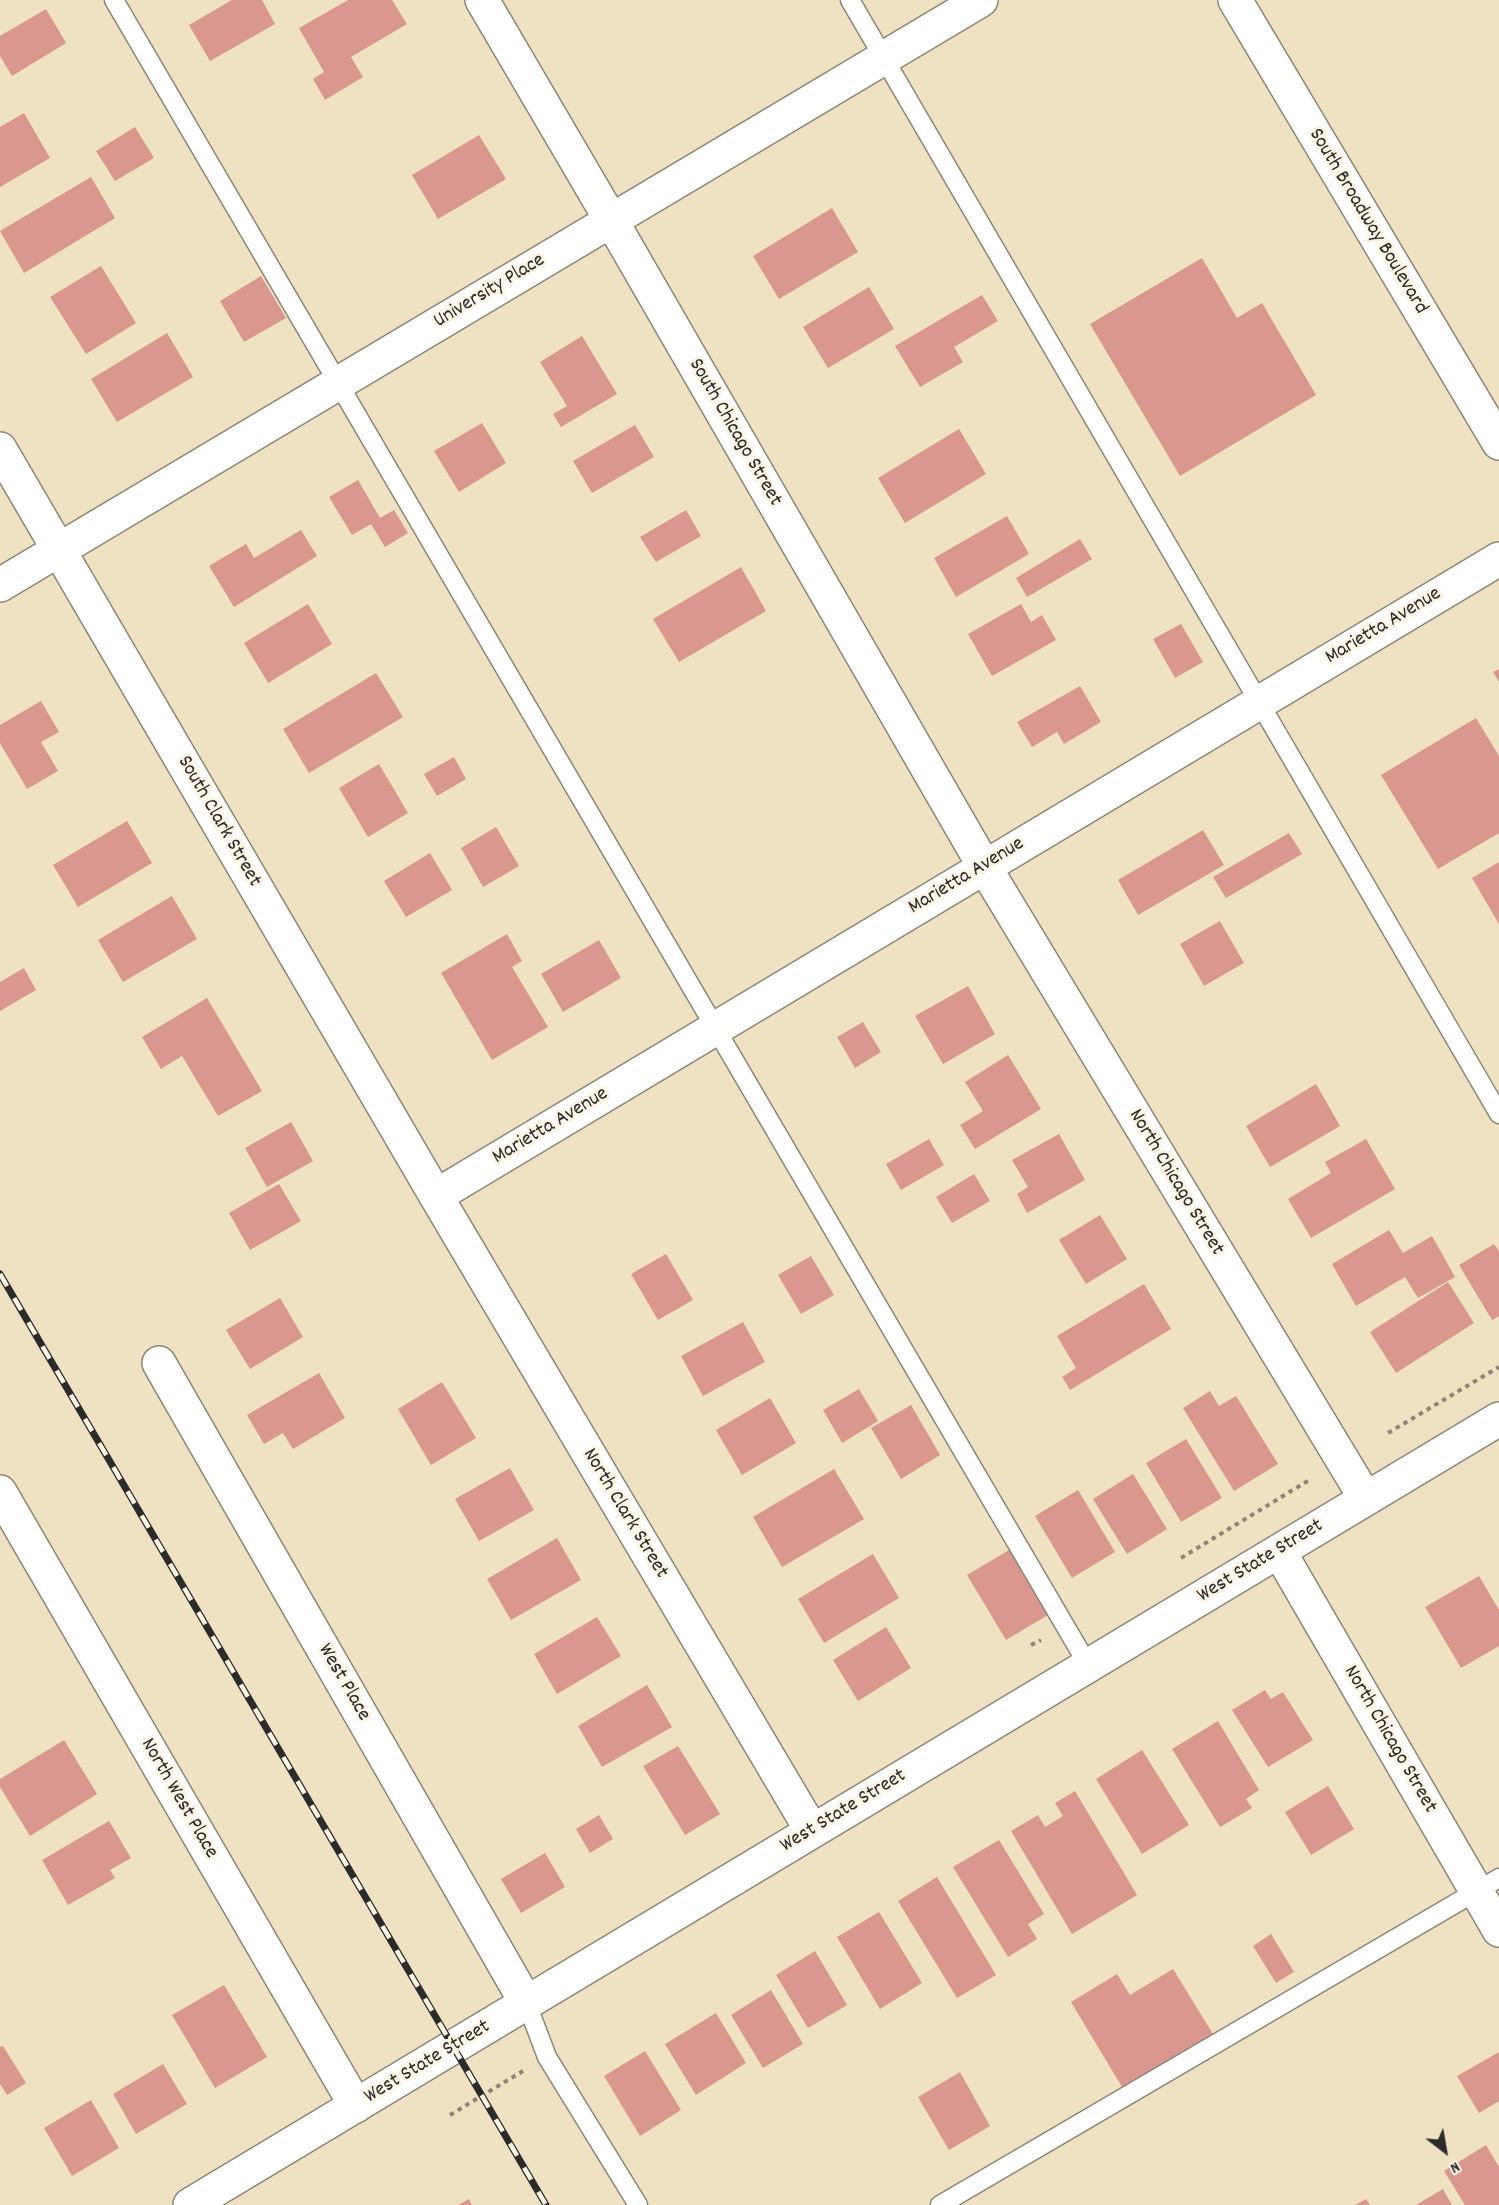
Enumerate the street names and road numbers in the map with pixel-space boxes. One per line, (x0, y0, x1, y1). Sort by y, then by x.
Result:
street label: South Broadway Boulevard (1302, 125, 1432, 319)
street label: University Place (430, 249, 550, 335)
street label: South Chicago Street (682, 355, 786, 511)
street label: Marietta Avenue (1322, 583, 1446, 671)
street label: South Clark Street (170, 752, 266, 892)
street label: Marietta Avenue (905, 833, 1029, 921)
street label: Marietta Avenue (489, 1083, 613, 1171)
street label: North Chicago Street (1121, 1105, 1229, 1261)
street label: North Clark Street (575, 1444, 673, 1584)
street label: West State Street (1193, 1515, 1329, 1609)
street label: West Place (311, 1640, 375, 1726)
street label: North Chicago Street (1337, 1662, 1441, 1818)
street label: North West Place (133, 1734, 223, 1864)
street label: West State Street (776, 1765, 912, 1859)
street label: West State Street (360, 2016, 496, 2110)

